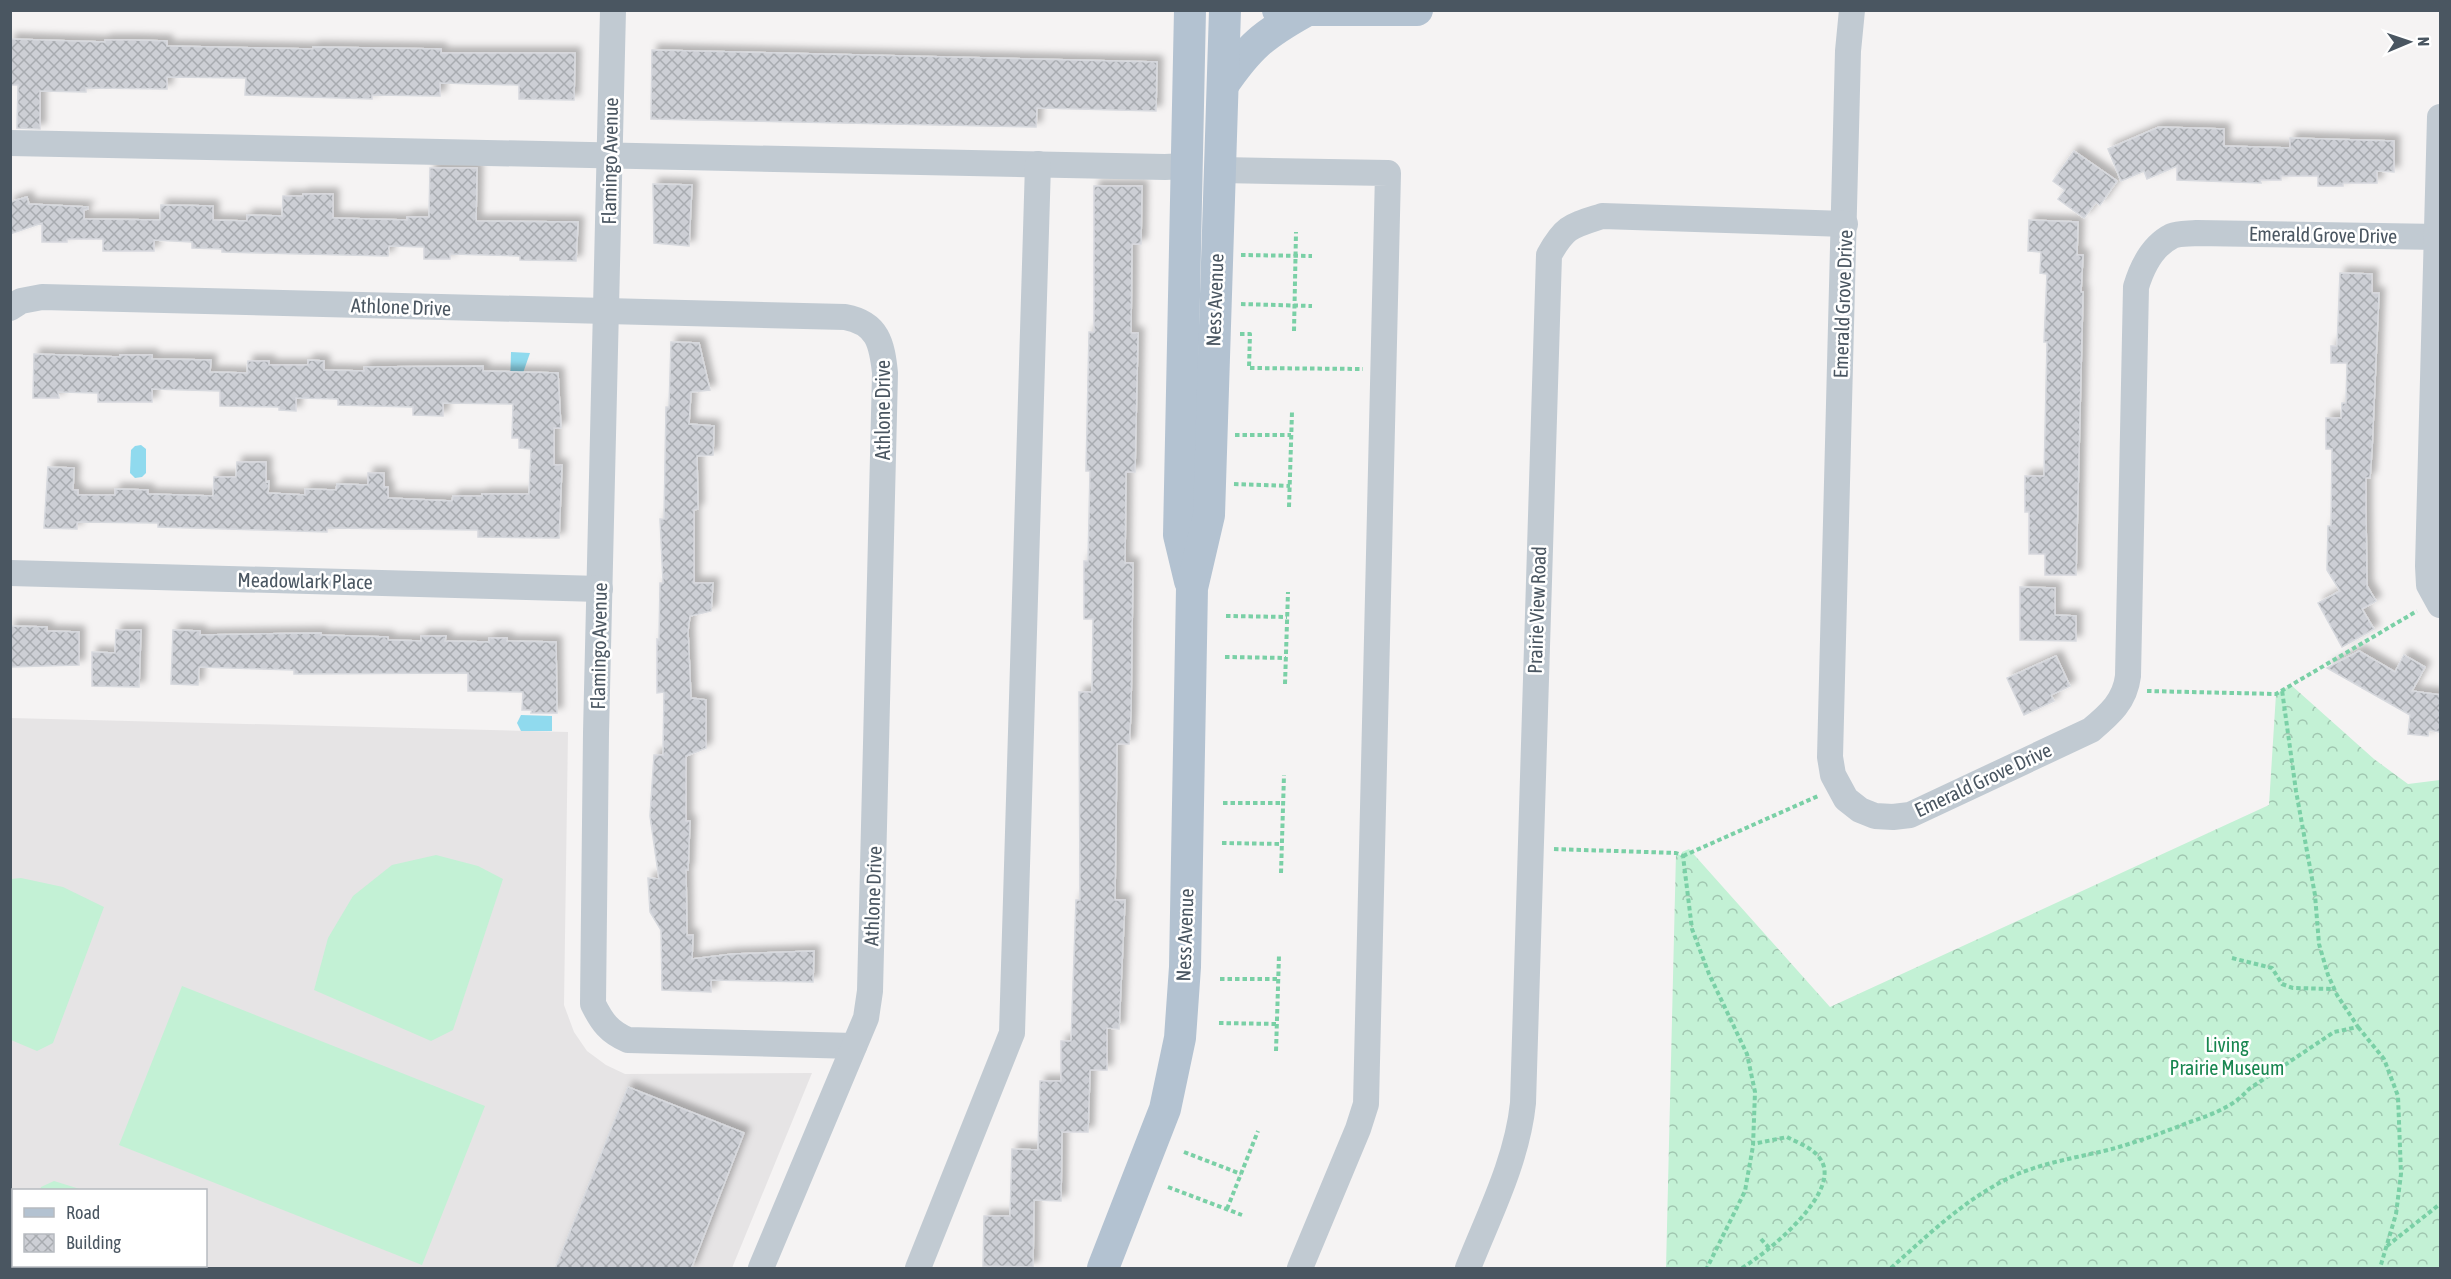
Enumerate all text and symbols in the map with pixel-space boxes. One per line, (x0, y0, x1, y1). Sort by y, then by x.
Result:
north arrow (2379, 12, 2439, 72)
text: N (2415, 36, 2433, 47)
street label: Flamingo Avenue (597, 97, 622, 225)
street label: Emerald Grove Drive (2249, 222, 2397, 247)
street label: Emerald Grove Drive (1828, 229, 1857, 379)
street label: Ness Avenue (1201, 253, 1228, 347)
street label: Athlone Drive (351, 293, 451, 320)
street label: Athlone Drive (871, 360, 894, 460)
street label: Prairie View Road (1523, 546, 1550, 674)
street label: Meadowlark Place (237, 568, 373, 593)
street label: Flamingo Avenue (586, 582, 611, 710)
street label: Emerald Grove Drive (1911, 738, 2055, 821)
street label: Athlone Drive (859, 846, 886, 946)
street label: Ness Avenue (1171, 888, 1198, 982)
park label: Living Prairie Museum (2170, 1033, 2284, 1079)
legend (12, 1189, 207, 1267)
text: Road (66, 1202, 100, 1223)
text: Building (66, 1232, 121, 1253)

